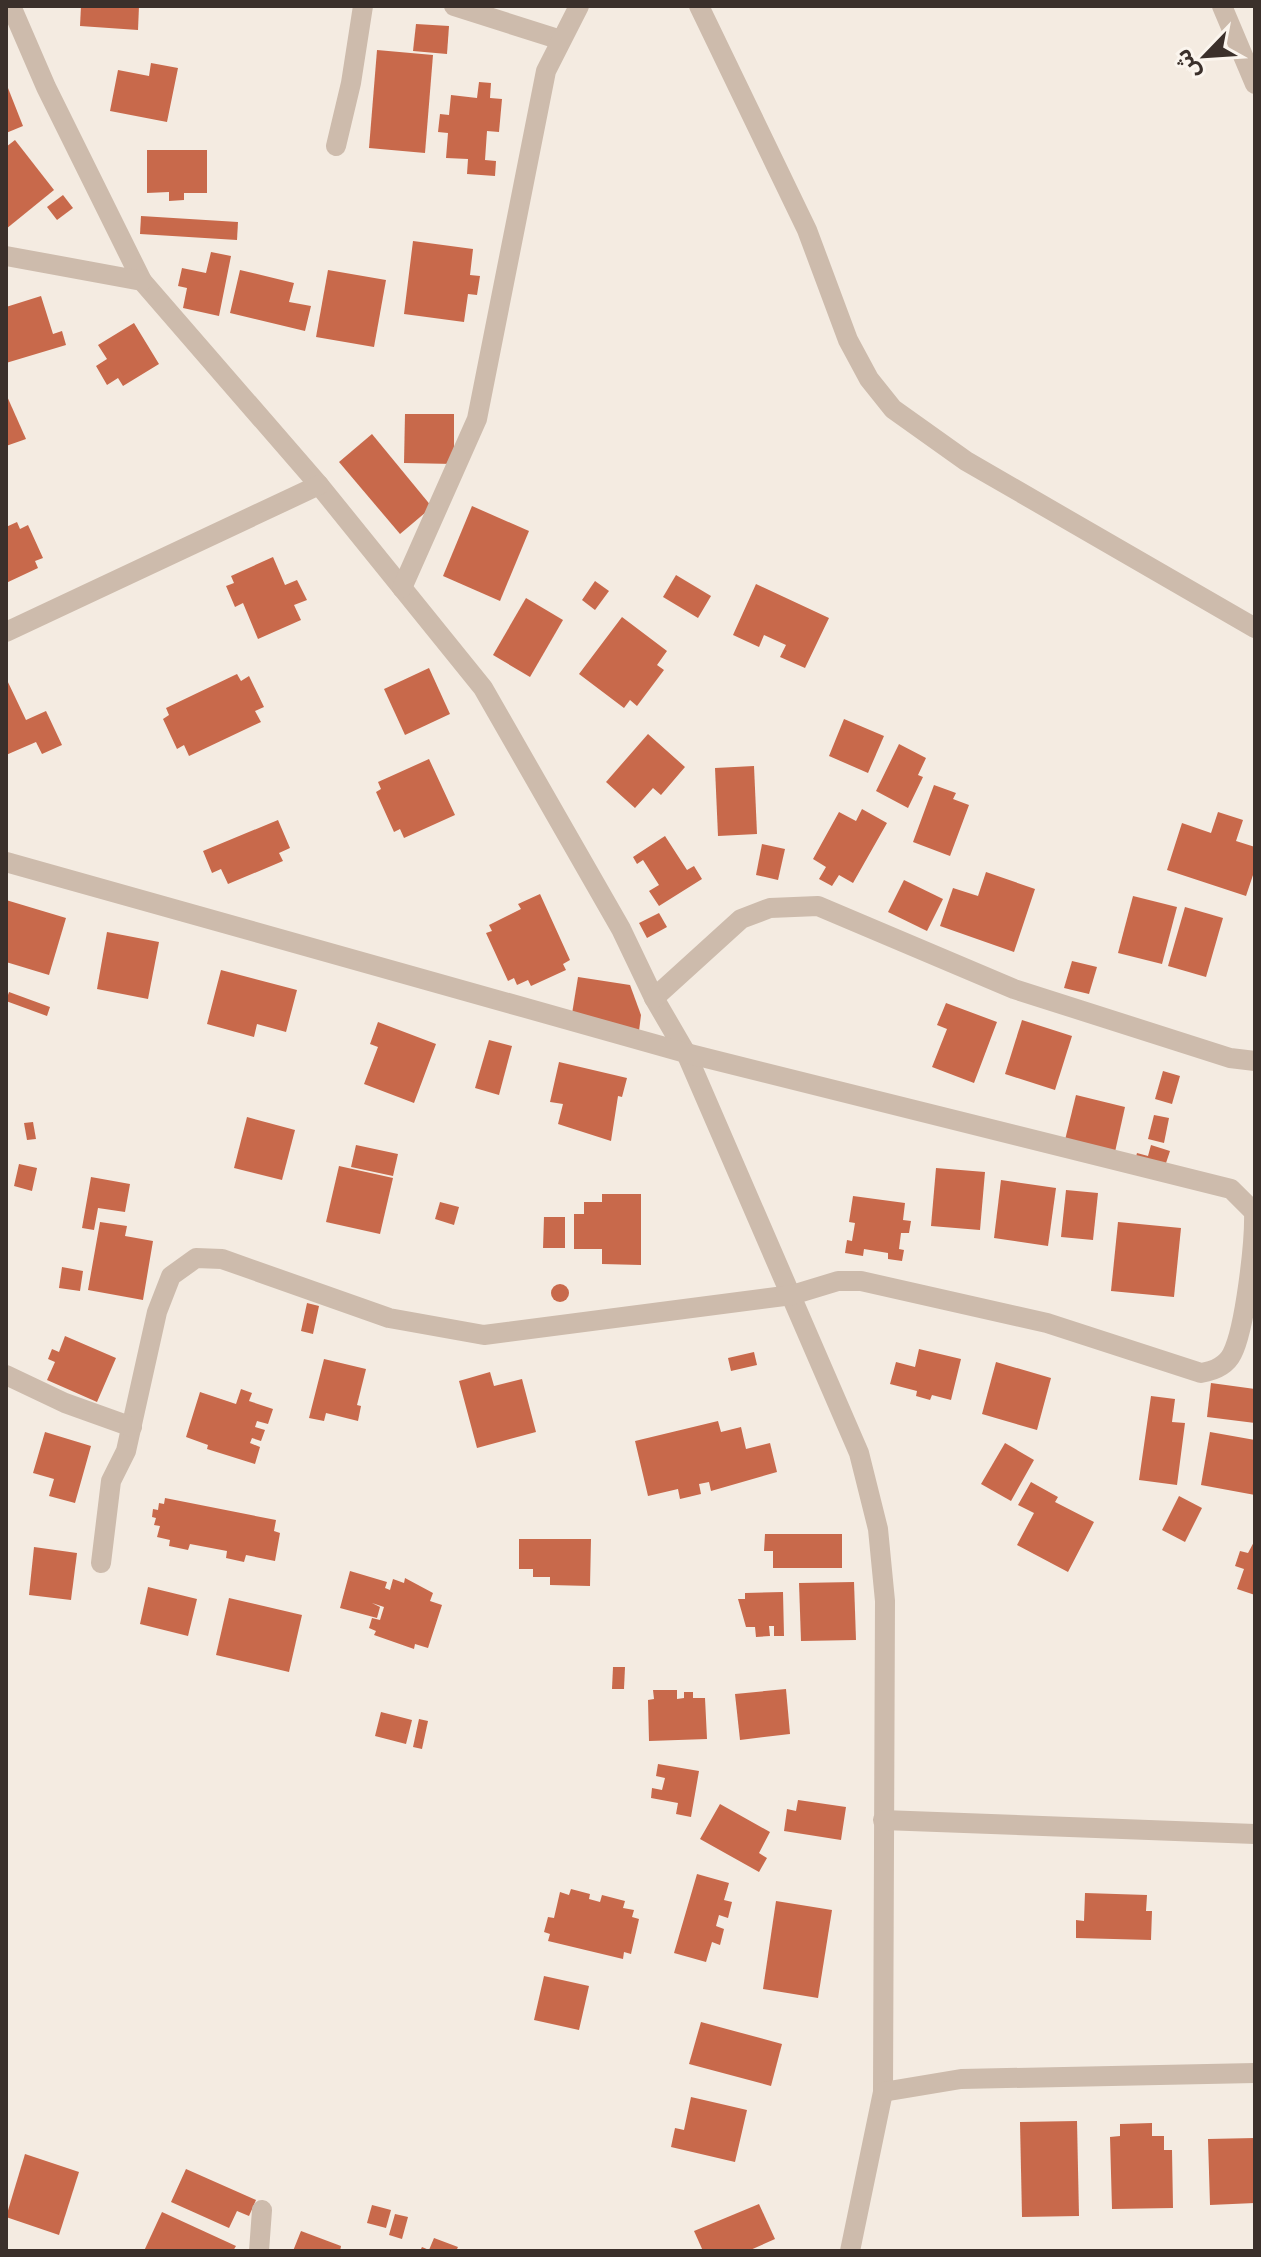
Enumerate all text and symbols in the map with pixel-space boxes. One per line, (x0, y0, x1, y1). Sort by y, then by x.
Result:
north arrow (1165, 16, 1245, 96)
text: ش (1169, 45, 1205, 84)

